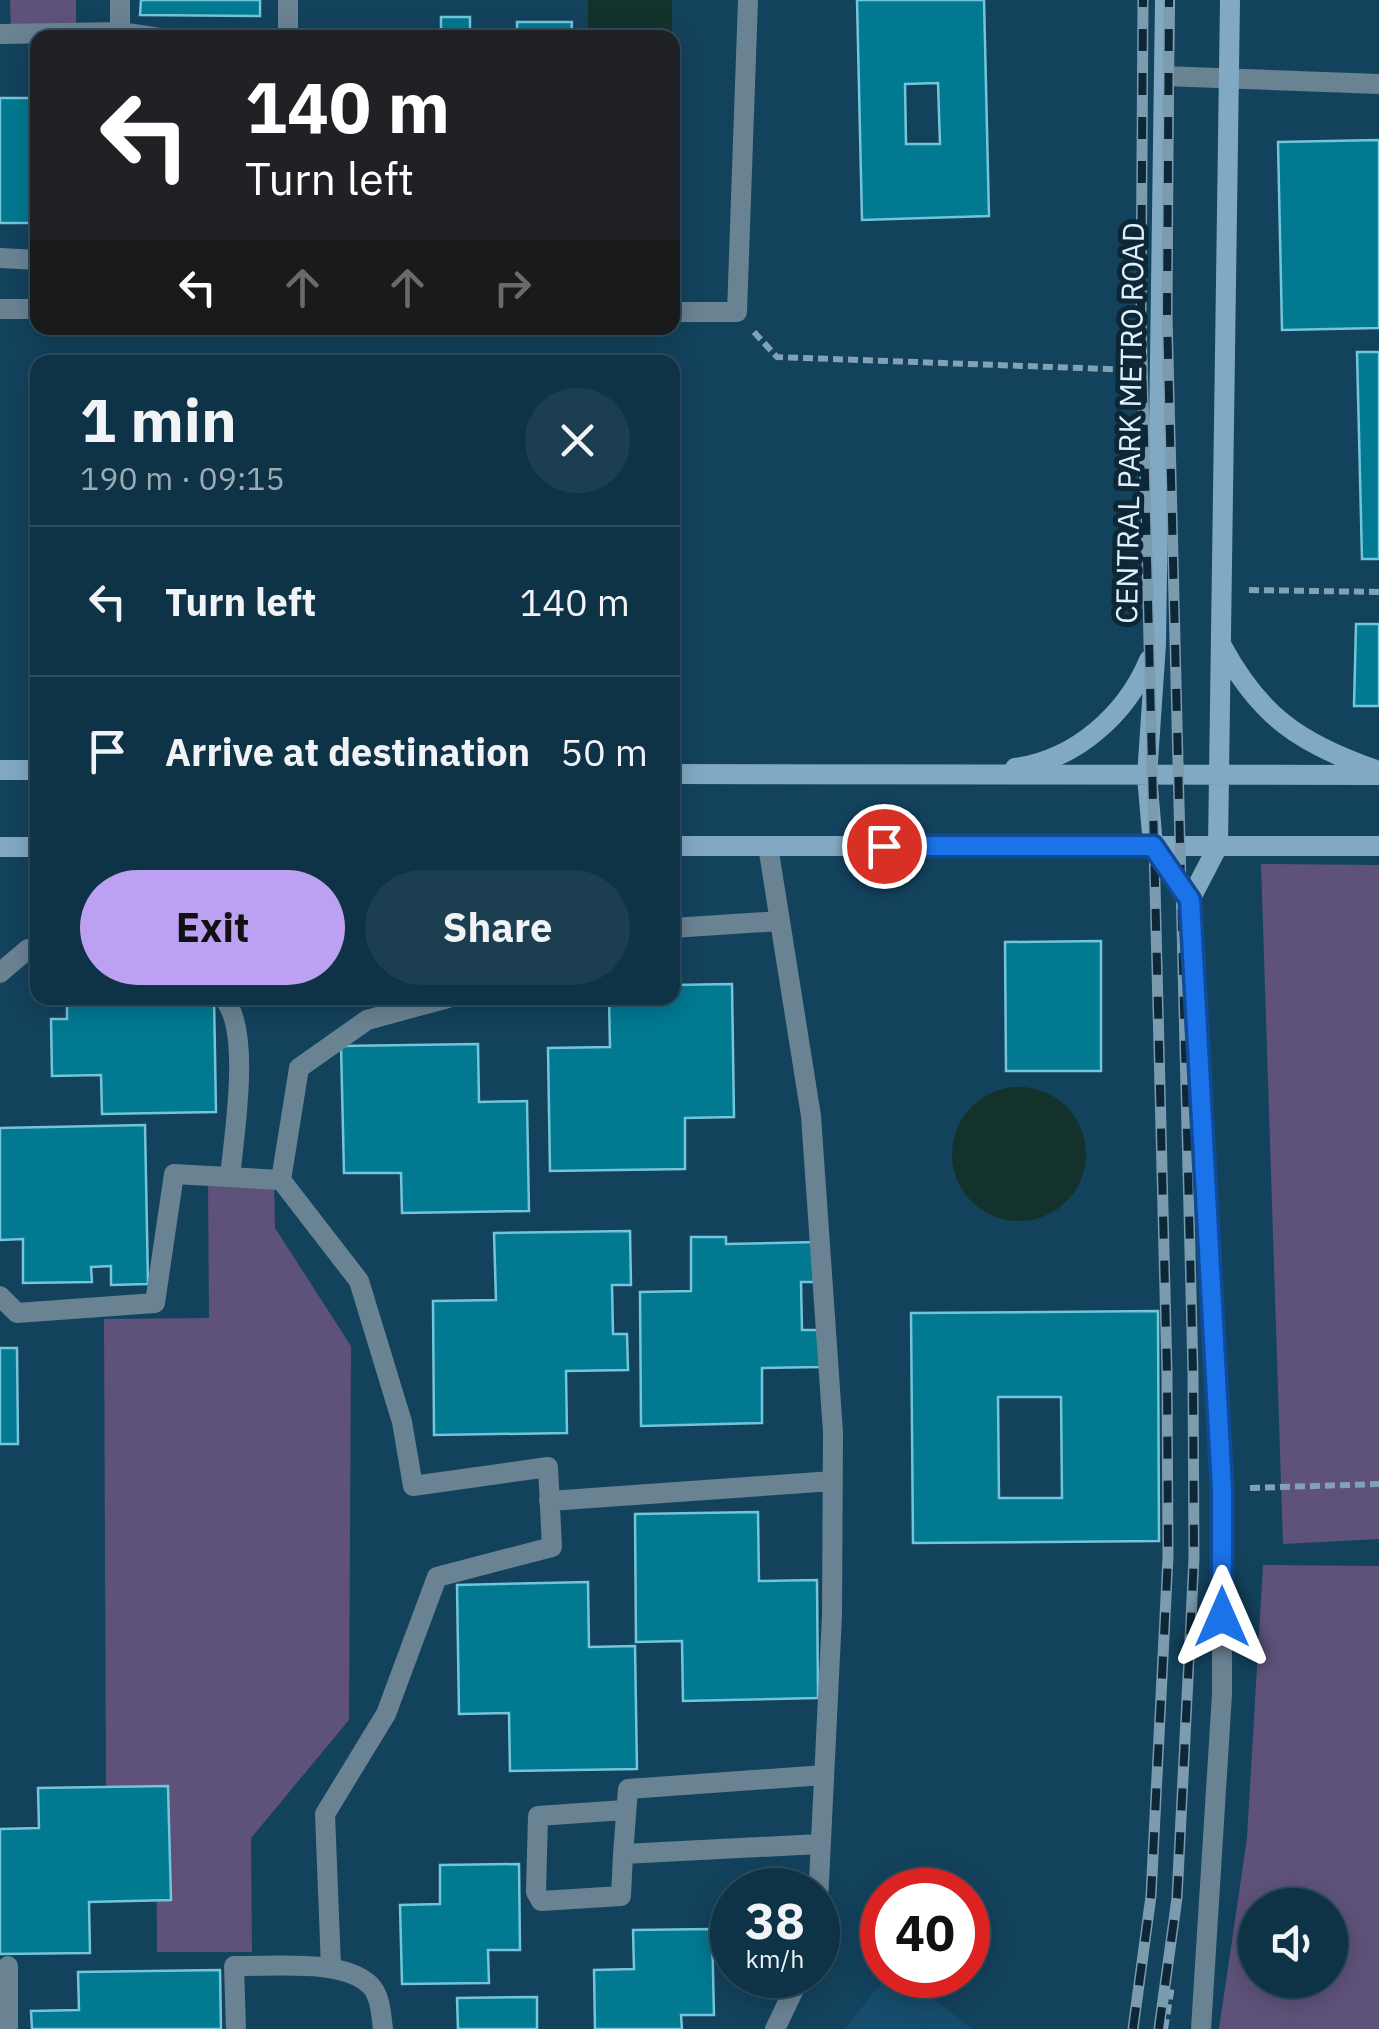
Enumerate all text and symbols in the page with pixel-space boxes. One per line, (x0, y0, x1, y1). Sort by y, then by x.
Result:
text: 140 m (245, 61, 450, 152)
icon: left (80, 70, 210, 200)
text: Turn left (245, 149, 414, 207)
street label: CENTRAL PARK METRO ROAD (1106, 222, 1152, 624)
icon: left (170, 260, 225, 315)
icon: ahead (275, 260, 330, 315)
icon: ahead (380, 260, 435, 315)
icon: right (485, 260, 540, 315)
text: 1 min (80, 380, 237, 459)
button: close (525, 388, 630, 493)
text: 190 m · 09:15 (80, 457, 285, 499)
icon: left (80, 574, 135, 629)
text: Turn left (165, 577, 316, 626)
text: 140 m (519, 577, 630, 626)
icon: arrive (80, 724, 135, 779)
text: Arrive at destination (165, 727, 530, 776)
text: 50 m (560, 727, 648, 776)
pin (842, 804, 927, 889)
icon: arrive (857, 819, 912, 874)
button: Exit (80, 870, 345, 985)
button: Share (365, 870, 630, 985)
position arrow (1170, 1565, 1274, 1669)
speed limit sign: 40 (860, 1868, 990, 1998)
text: 38 (745, 1888, 805, 1953)
map controls (1238, 1888, 1348, 1998)
button: sound (1238, 1888, 1348, 1998)
text: km/h (746, 1942, 804, 1975)

